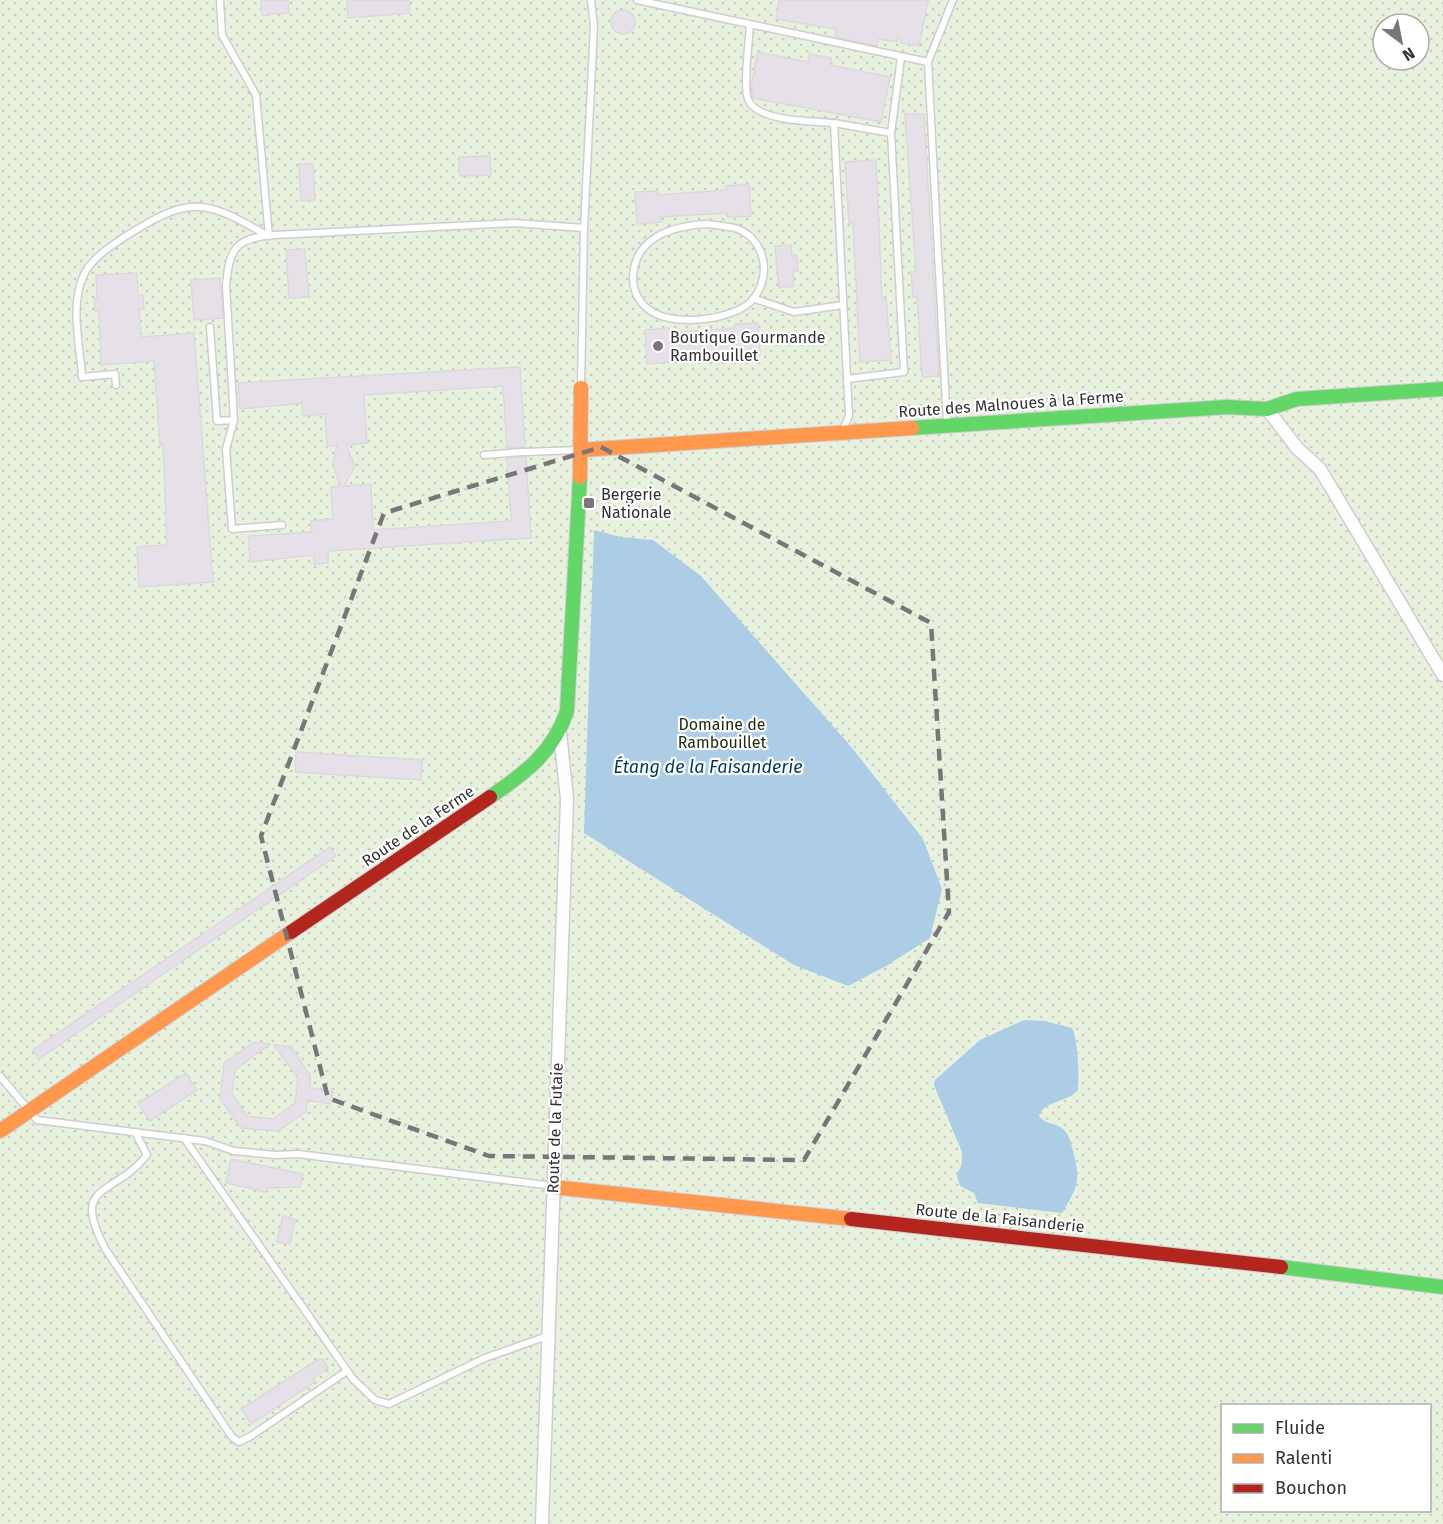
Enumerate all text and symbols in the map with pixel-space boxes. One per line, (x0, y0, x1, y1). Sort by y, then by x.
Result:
north arrow (1371, 12, 1431, 72)
text: N (1399, 43, 1418, 65)
place label: Boutique Gourmande Rambouillet (670, 328, 826, 365)
marker: Boutique Gourmande Rambouillet (651, 339, 665, 353)
street label: Route des Malnoues à la Ferme (898, 387, 1124, 421)
place label: Bergerie Nationale (601, 485, 672, 522)
marker: Bergerie Nationale (582, 496, 596, 510)
park label: Domaine de Rambouillet (678, 715, 766, 752)
water label: Étang de la Faisanderie (613, 755, 803, 778)
street label: Route de la Ferme (358, 781, 478, 871)
street label: Route de la Futaie (543, 1062, 567, 1194)
street label: Route de la Faisanderie (915, 1200, 1085, 1236)
legend (1221, 1404, 1431, 1512)
text: Fluide (1275, 1417, 1325, 1439)
text: Ralenti (1275, 1447, 1332, 1469)
text: Bouchon (1275, 1477, 1347, 1499)

